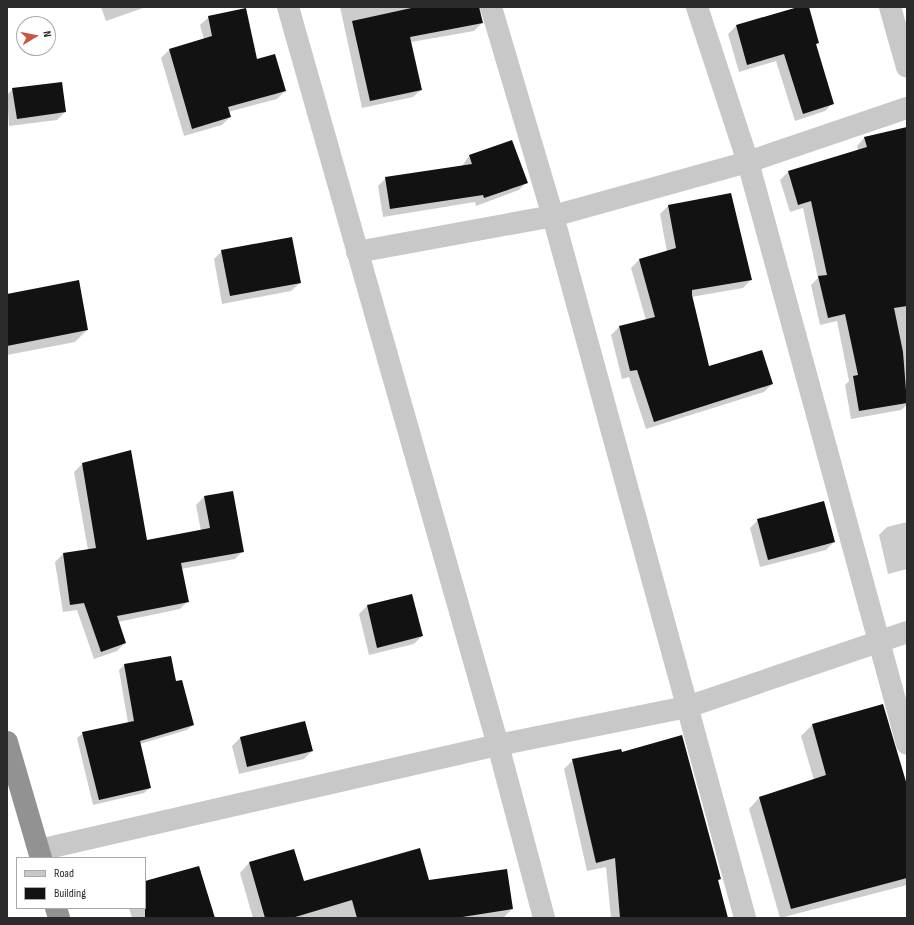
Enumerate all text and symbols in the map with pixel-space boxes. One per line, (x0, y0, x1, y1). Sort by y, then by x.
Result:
north arrow (16, 16, 56, 56)
text: N (40, 30, 54, 38)
legend (16, 857, 146, 909)
text: Road (54, 866, 74, 881)
text: Building (54, 886, 86, 901)

